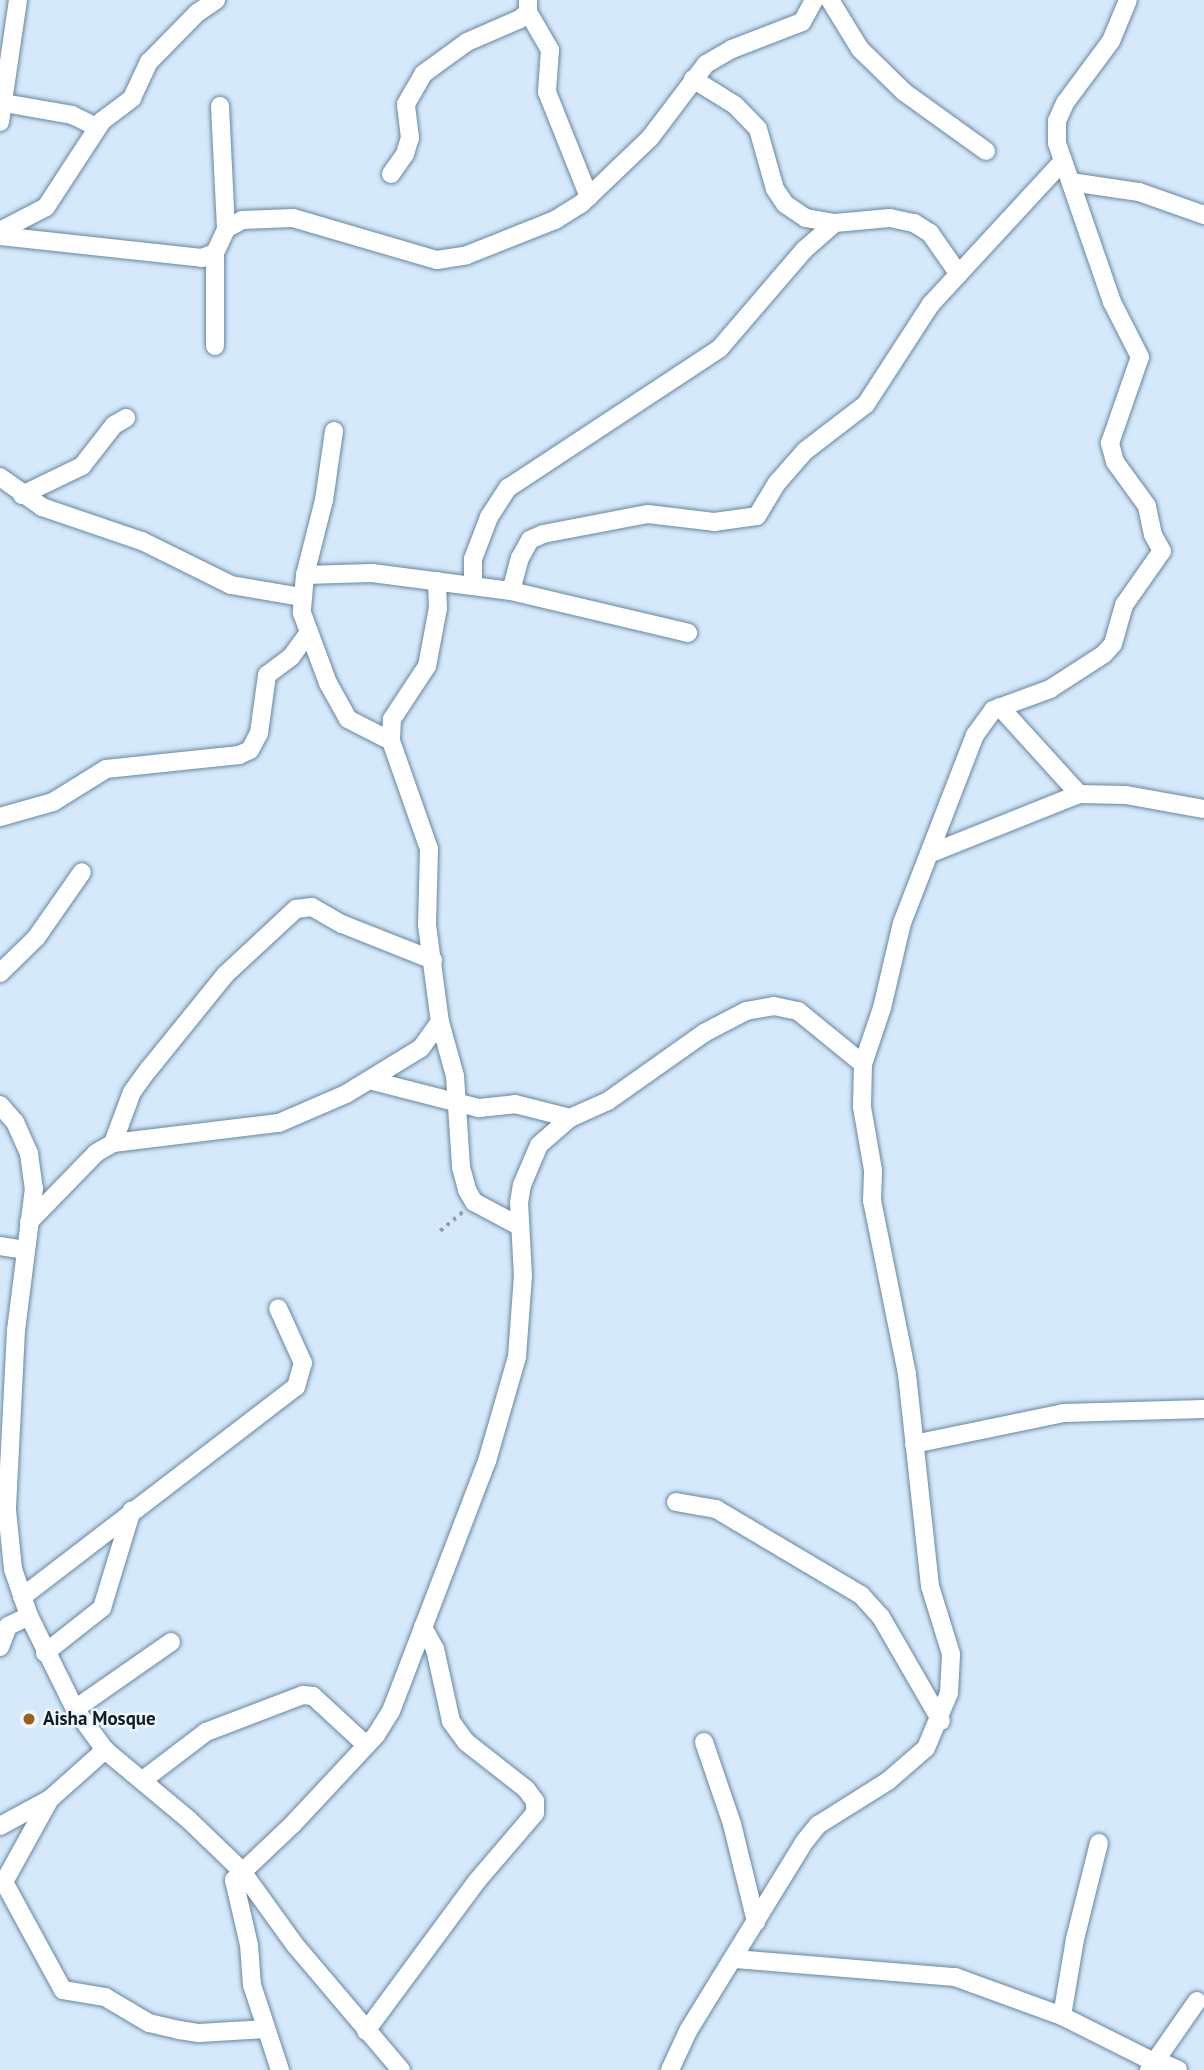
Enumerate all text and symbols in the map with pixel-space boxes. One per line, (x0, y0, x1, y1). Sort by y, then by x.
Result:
place label: Aisha Mosque (43, 1708, 156, 1730)
marker: Aisha Mosque (21, 1711, 37, 1727)

